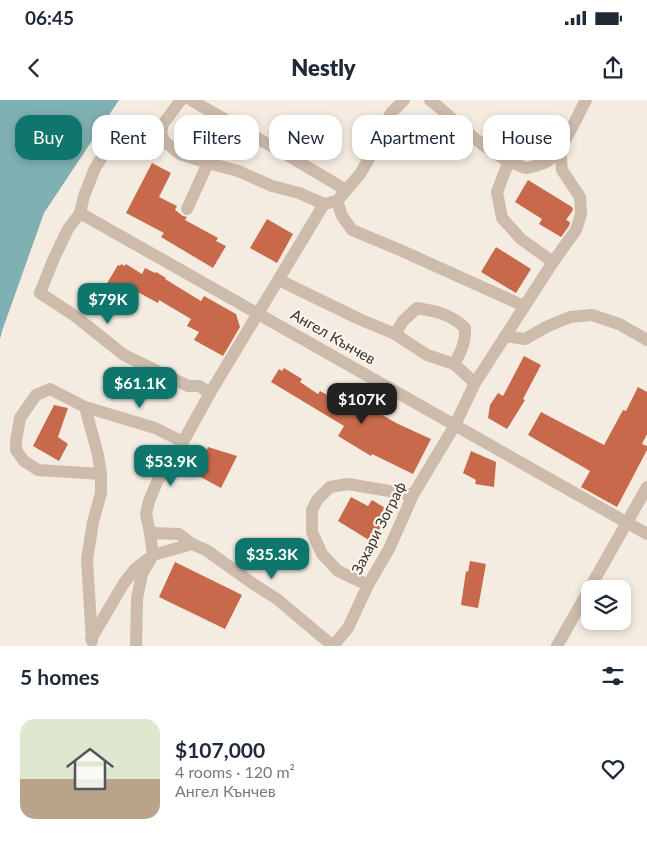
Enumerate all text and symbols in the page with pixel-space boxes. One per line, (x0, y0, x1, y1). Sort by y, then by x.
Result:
text: 06:45 (25, 6, 74, 29)
icon: back (20, 54, 48, 82)
text: Nestly (291, 54, 356, 81)
icon: share (599, 54, 627, 82)
chip: Buy (15, 115, 82, 160)
chip: Rent (92, 115, 164, 160)
chip: Filters (174, 115, 259, 160)
chip: New (269, 115, 342, 160)
chip: Apartment (352, 115, 473, 160)
chip: House (483, 115, 570, 160)
pin: $79K (78, 282, 138, 325)
text: $79K (89, 289, 127, 308)
street label: Ангел Кънчев (288, 305, 379, 368)
pin: $61.1K (99, 366, 181, 409)
text: $61.1K (114, 373, 166, 392)
pin: $107K (327, 382, 397, 425)
text: $107K (338, 389, 386, 408)
pin: $53.9K (130, 444, 212, 487)
text: $53.9K (145, 451, 197, 470)
street label: Захари Зограф (347, 478, 409, 577)
pin: $35.3K (231, 538, 313, 580)
text: $35.3K (246, 544, 298, 563)
map controls (581, 580, 631, 630)
button: layers (581, 580, 631, 630)
icon: filters (599, 662, 627, 690)
text: 5 homes (20, 664, 99, 689)
text: $107,000 (175, 737, 265, 762)
icon: home (60, 739, 120, 799)
icon: heart (599, 755, 627, 783)
text: 4 rooms · 120 m² (175, 762, 295, 781)
text: Ангел Кънчев (175, 781, 276, 800)

